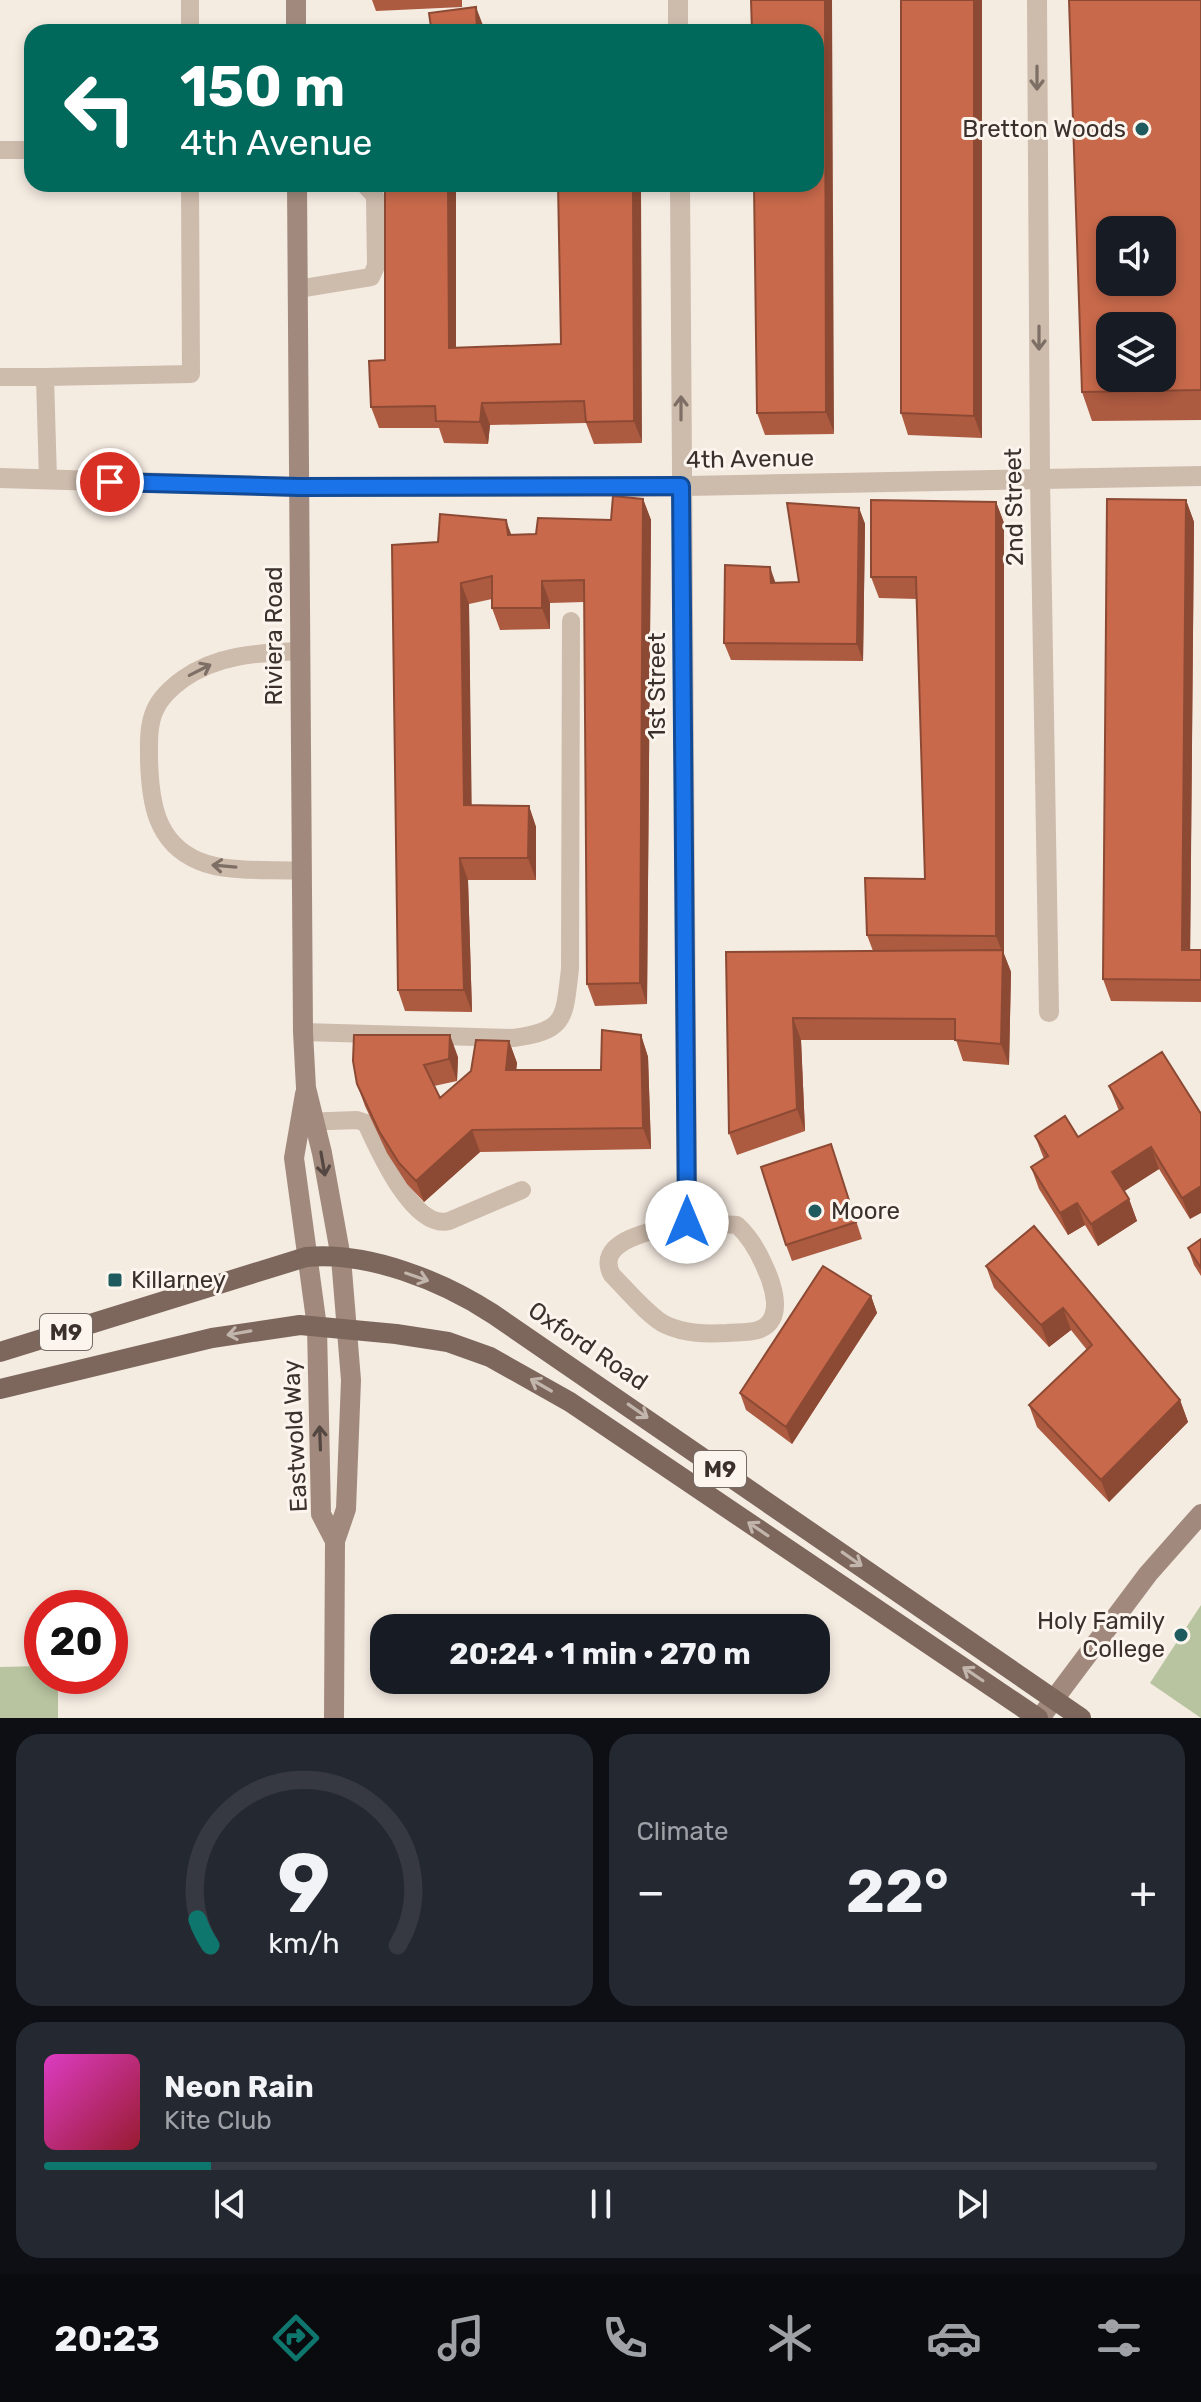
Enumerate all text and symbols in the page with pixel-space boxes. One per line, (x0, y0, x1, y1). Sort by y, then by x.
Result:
text: 150 m (180, 54, 345, 120)
icon: left (48, 56, 152, 160)
one-way arrow (1029, 64, 1045, 91)
place label: Bretton Woods (962, 115, 1126, 143)
marker: Bretton Woods (1133, 120, 1151, 138)
text: 4th Avenue (180, 121, 372, 164)
map controls (1096, 216, 1176, 392)
button: sound (1096, 216, 1176, 296)
button: layers (1096, 312, 1176, 392)
one-way arrow (1031, 324, 1047, 351)
one-way arrow (673, 395, 689, 422)
street label: 4th Avenue (686, 444, 814, 474)
pin (76, 448, 144, 516)
street label: 2nd Street (999, 448, 1029, 566)
icon: arrive (88, 460, 132, 504)
street label: Riviera Road (260, 567, 288, 706)
street label: 1st Street (643, 632, 671, 740)
one-way arrow (188, 661, 212, 677)
one-way arrow (211, 858, 238, 873)
one-way arrow (317, 1151, 332, 1176)
position arrow (645, 1180, 729, 1264)
place label: Moore (831, 1197, 900, 1225)
marker: Moore (806, 1202, 824, 1220)
place label: Killarney (131, 1266, 226, 1294)
one-way arrow (404, 1270, 429, 1285)
marker: Killarney (106, 1271, 124, 1289)
street label: Oxford Road (523, 1296, 653, 1396)
road number: M9 (40, 1314, 92, 1350)
one-way arrow (227, 1326, 252, 1341)
street label: Eastwold Way (277, 1359, 313, 1513)
one-way arrow (530, 1377, 553, 1393)
one-way arrow (626, 1403, 648, 1419)
one-way arrow (312, 1425, 327, 1452)
road number: M9 (694, 1451, 746, 1487)
one-way arrow (747, 1521, 770, 1537)
one-way arrow (840, 1551, 862, 1567)
speed limit sign: 20 (24, 1590, 128, 1694)
place label: Holy Family College (1037, 1607, 1165, 1663)
marker: Holy Family College (1172, 1626, 1190, 1644)
text: 20:24 · 1 min · 270 m (449, 1636, 751, 1672)
one-way arrow (963, 1666, 985, 1682)
text: Climate (637, 1816, 729, 1847)
text: 9 (278, 1834, 331, 1933)
text: 22° (846, 1856, 949, 1927)
text: − (637, 1866, 665, 1918)
text: + (1130, 1866, 1157, 1918)
text: km/h (269, 1926, 340, 1960)
text: Neon Rain (164, 2069, 314, 2105)
text: Kite Club (164, 2105, 272, 2136)
icon: previous (208, 2182, 252, 2226)
icon: pause (579, 2182, 623, 2226)
icon: next (950, 2182, 994, 2226)
icon: directions (268, 2310, 324, 2366)
icon: music (433, 2310, 489, 2366)
icon: phone (597, 2310, 653, 2366)
icon: climate (762, 2310, 818, 2366)
icon: car (926, 2310, 982, 2366)
icon: filters (1091, 2310, 1147, 2366)
text: 20:23 (54, 2317, 160, 2360)

